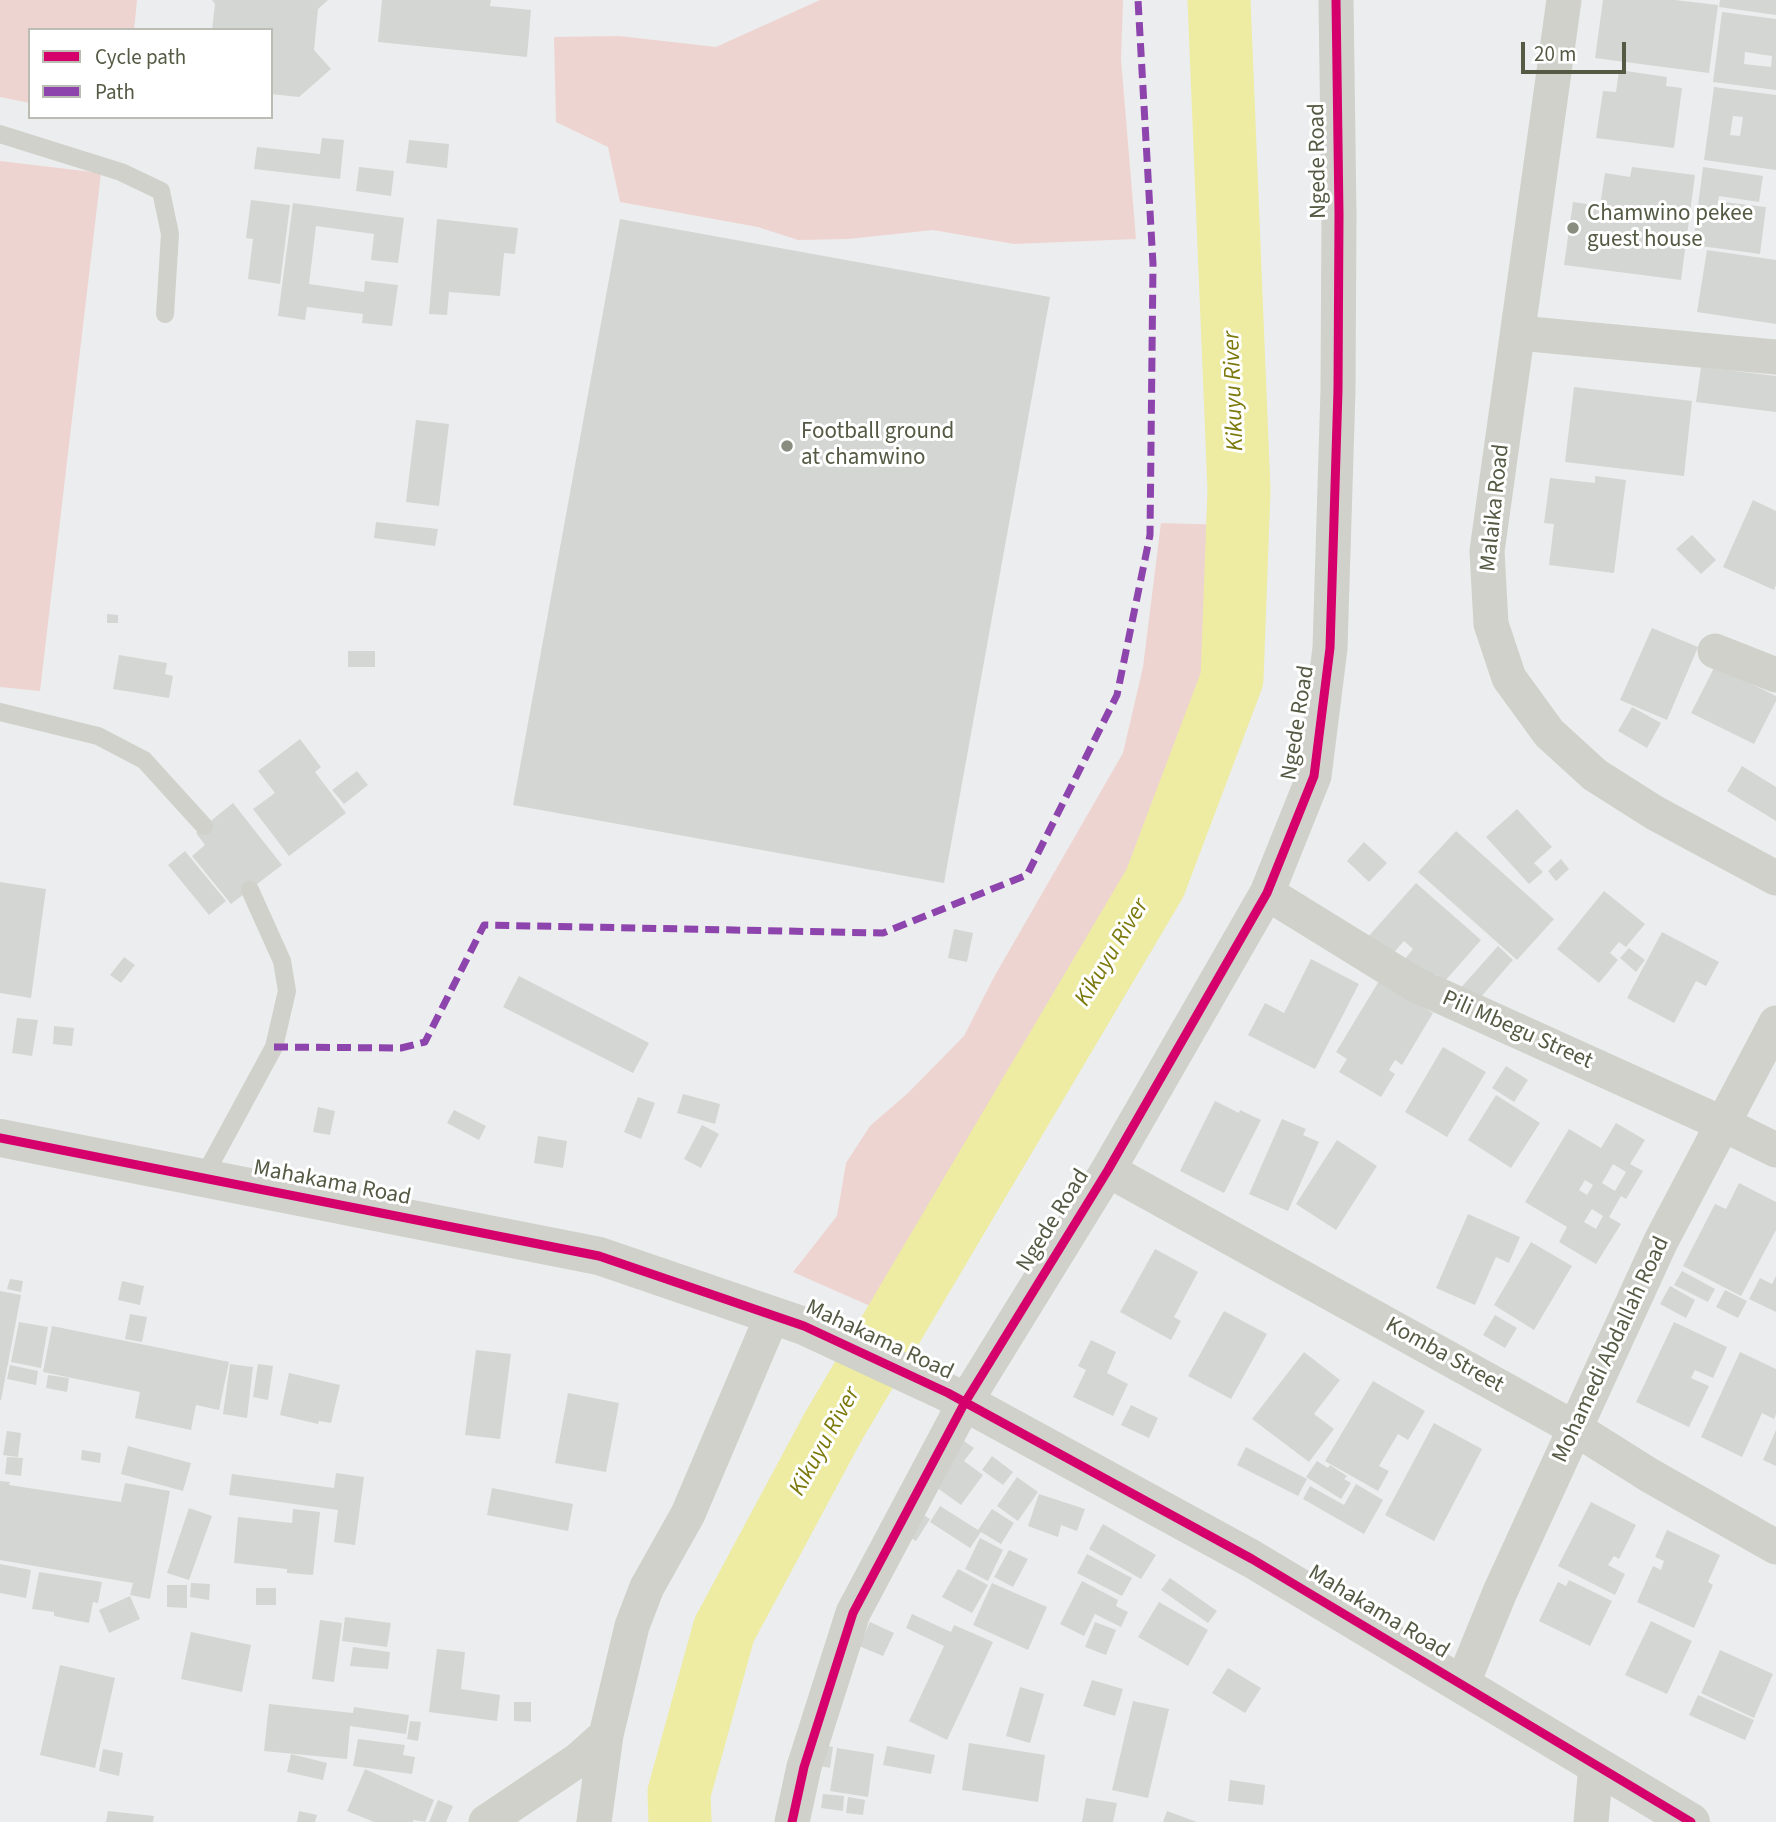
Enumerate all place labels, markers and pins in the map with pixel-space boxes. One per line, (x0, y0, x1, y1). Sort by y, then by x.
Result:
place label: Chamwino pekee guest house (1587, 201, 1753, 255)
marker: Chamwino pekee guest house (1565, 220, 1581, 236)
place label: Football ground at chamwino (801, 419, 954, 473)
marker: Football ground at chamwino (779, 438, 795, 454)

